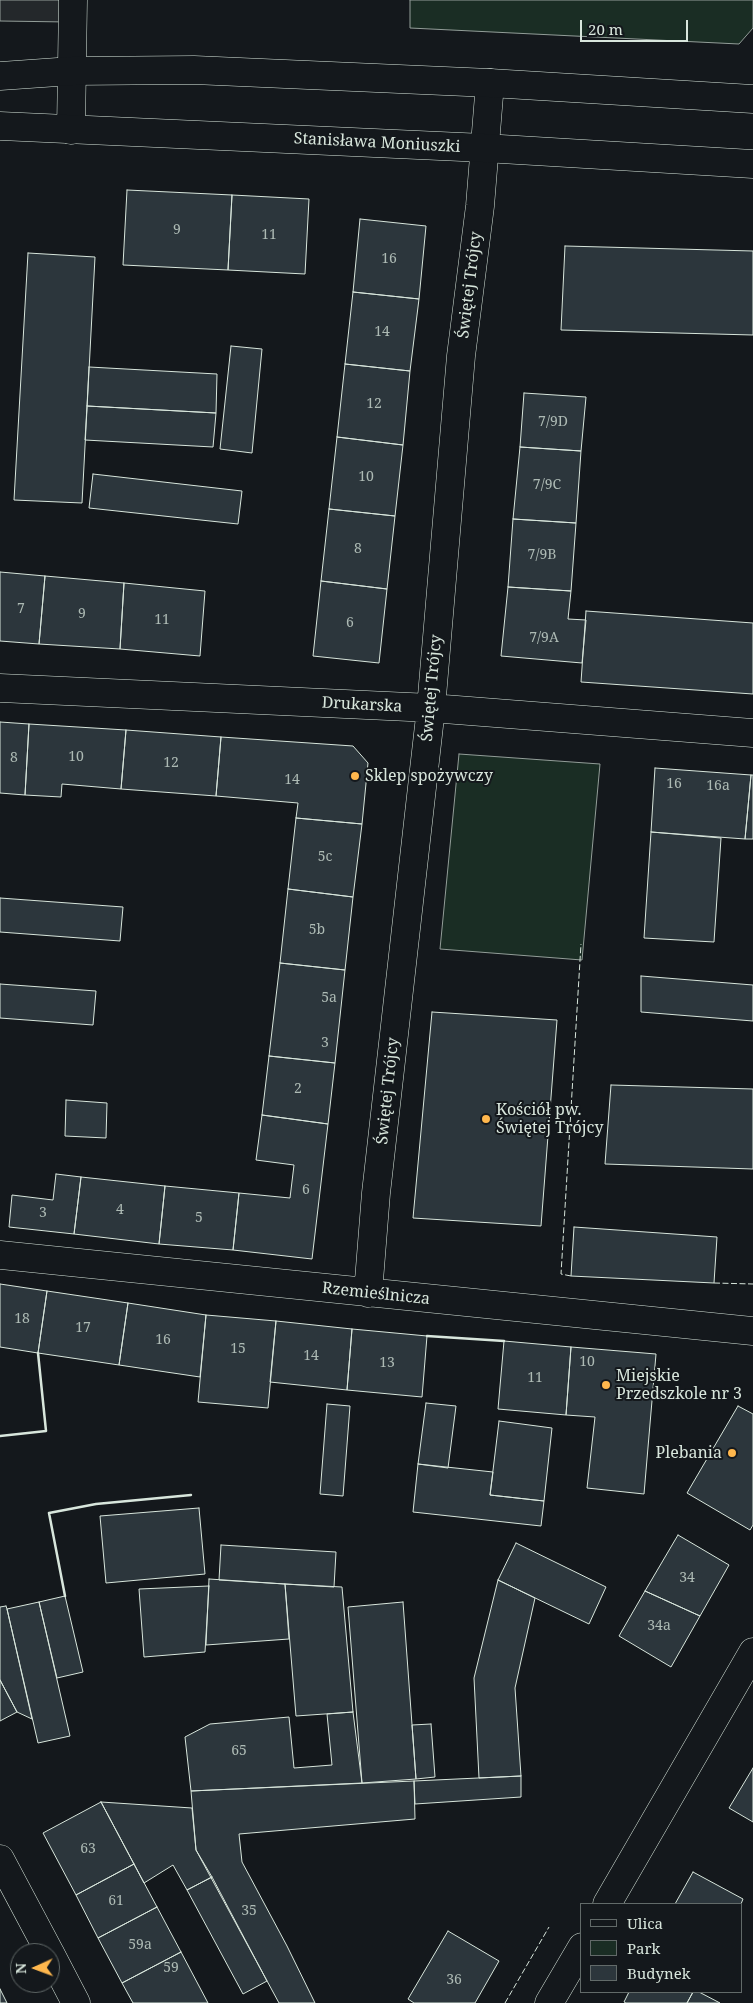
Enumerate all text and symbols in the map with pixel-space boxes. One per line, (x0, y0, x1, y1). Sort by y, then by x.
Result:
scale bar (583, 10, 690, 42)
text: 20 m (588, 19, 623, 39)
street label: Stanisława Moniuszki (293, 129, 461, 157)
house number: 9 (173, 222, 181, 238)
house number: 11 (261, 227, 277, 243)
street label: Świętej Trójcy (454, 231, 486, 339)
house number: 16 (381, 251, 397, 267)
house number: 14 (374, 324, 390, 340)
house number: 12 (366, 396, 382, 412)
house number: 7/9D (538, 414, 568, 430)
house number: 10 (358, 469, 374, 485)
house number: 7/9C (533, 477, 561, 493)
house number: 8 (354, 541, 362, 557)
house number: 7/9B (528, 547, 556, 563)
house number: 7 (17, 601, 25, 617)
house number: 9 (78, 606, 86, 622)
house number: 11 (154, 612, 170, 628)
house number: 6 (346, 615, 354, 631)
house number: 7/9A (529, 630, 559, 646)
street label: Świętej Trójcy (418, 634, 446, 742)
street label: Drukarska (321, 693, 403, 717)
house number: 10 (68, 749, 84, 765)
house number: 8 (10, 750, 18, 766)
house number: 12 (163, 755, 179, 771)
place label: Sklep spożywczy (365, 766, 493, 786)
marker: Sklep spożywczy (349, 770, 361, 782)
house number: 14 (284, 772, 300, 788)
house number: 16 (666, 776, 682, 792)
house number: 16a (706, 778, 730, 794)
house number: 5c (318, 849, 332, 865)
house number: 5b (309, 922, 325, 938)
house number: 5a (321, 990, 337, 1006)
house number: 3 (321, 1035, 329, 1051)
street label: Świętej Trójcy (373, 1037, 403, 1145)
house number: 2 (294, 1081, 302, 1097)
place label: Kościół pw. Świętej Trójcy (496, 1100, 603, 1138)
marker: Kościół pw. Świętej Trójcy (480, 1113, 492, 1125)
house number: 6 (302, 1182, 310, 1198)
house number: 4 (116, 1202, 124, 1218)
house number: 3 (39, 1205, 47, 1221)
house number: 5 (195, 1210, 203, 1226)
street label: Rzemieślnicza (321, 1279, 431, 1309)
house number: 18 (14, 1311, 30, 1327)
house number: 17 (75, 1320, 91, 1336)
house number: 16 (155, 1332, 171, 1348)
house number: 15 (230, 1341, 246, 1357)
house number: 14 (303, 1348, 319, 1364)
house number: 10 (579, 1354, 595, 1370)
house number: 13 (379, 1355, 395, 1371)
place label: Miejskie Przedszkole nr 3 (616, 1366, 742, 1404)
house number: 11 (527, 1370, 543, 1386)
marker: Miejskie Przedszkole nr 3 (600, 1379, 612, 1391)
place label: Plebania (656, 1443, 722, 1463)
marker: Plebania (726, 1447, 738, 1459)
house number: 34 (679, 1570, 695, 1586)
house number: 34a (647, 1618, 671, 1634)
house number: 65 (231, 1743, 247, 1759)
house number: 63 (80, 1841, 96, 1857)
house number: 61 (108, 1893, 124, 1909)
house number: 35 (241, 1903, 257, 1919)
legend (580, 1903, 743, 1993)
text: Ulica (627, 1913, 663, 1933)
house number: 59a (128, 1937, 152, 1953)
text: Park (627, 1938, 660, 1958)
north arrow (10, 1943, 60, 1993)
house number: 59 (163, 1960, 179, 1976)
text: N (11, 1963, 30, 1974)
text: Budynek (627, 1963, 691, 1983)
house number: 36 (446, 1972, 462, 1988)

